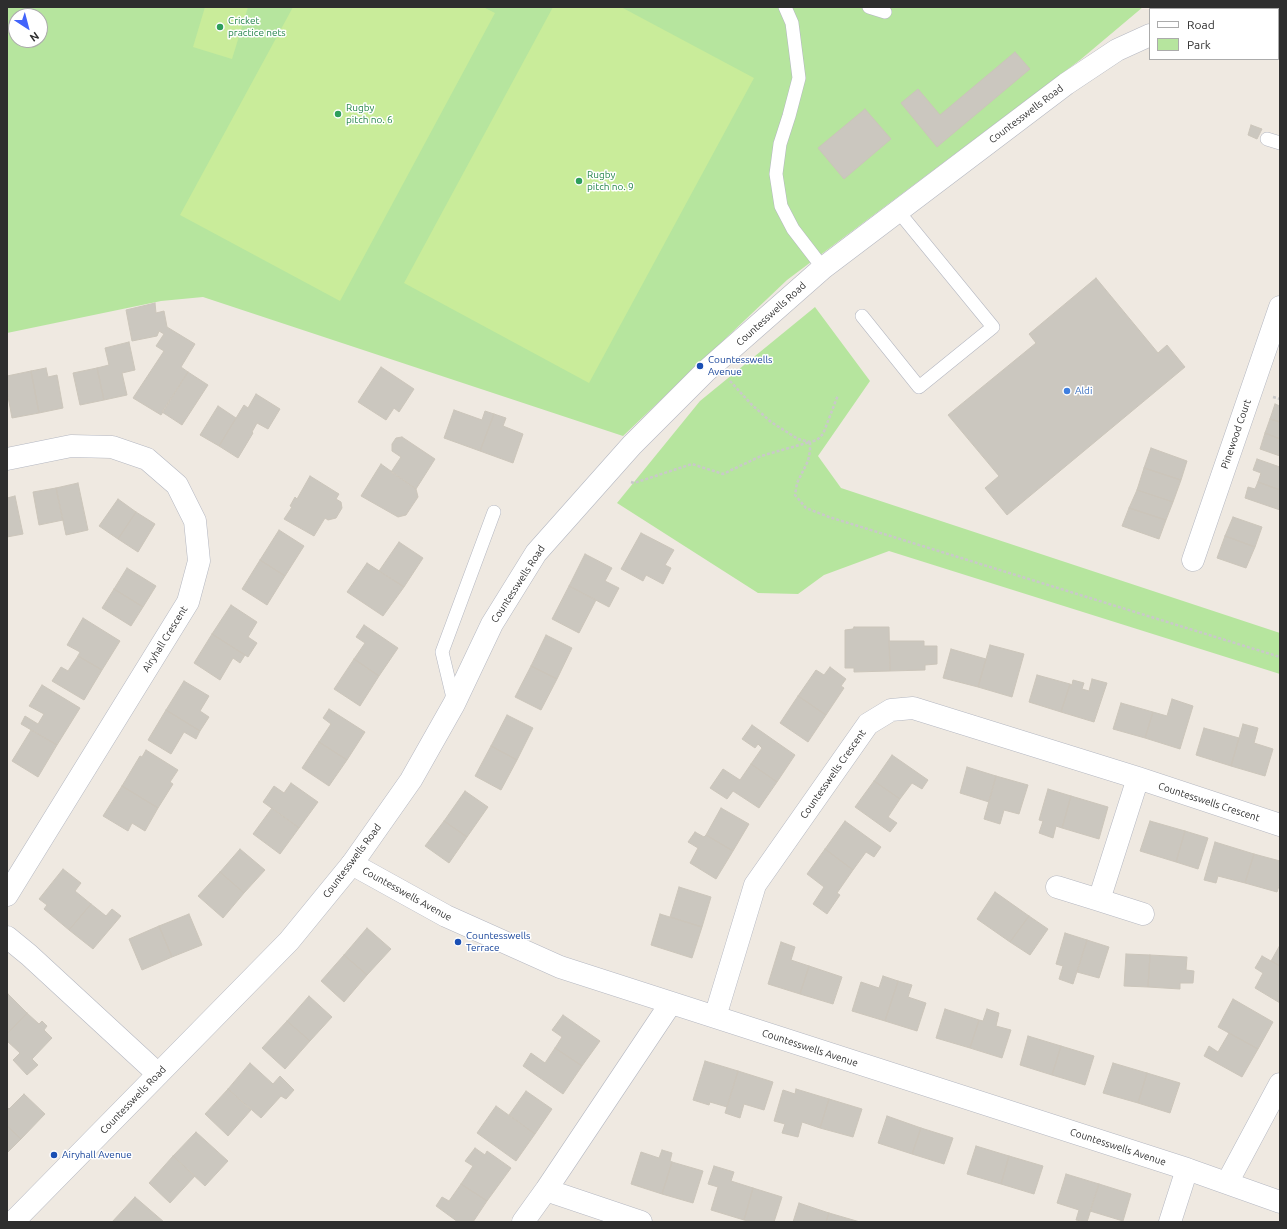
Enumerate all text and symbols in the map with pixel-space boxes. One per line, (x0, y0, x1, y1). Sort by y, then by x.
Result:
north arrow (8, 8, 48, 48)
legend (1149, 8, 1279, 60)
place label: Cricket practice nets (228, 15, 286, 38)
text: Road (1187, 18, 1215, 31)
marker: Cricket practice nets (215, 22, 225, 32)
text: N (28, 30, 41, 44)
text: Park (1187, 38, 1211, 51)
street label: Countesswells Road (987, 82, 1065, 146)
place label: Rugby pitch no. 6 (346, 102, 393, 126)
marker: Rugby pitch no. 6 (333, 109, 343, 119)
place label: Rugby pitch no. 9 (587, 169, 634, 192)
marker: Rugby pitch no. 9 (574, 176, 584, 186)
street label: Countesswells Road (734, 280, 808, 348)
place label: Countesswells Avenue (708, 354, 772, 378)
marker: Countesswells Avenue (695, 361, 705, 371)
place label: Aldi (1075, 385, 1092, 397)
marker: Aldi (1062, 386, 1072, 396)
street label: Pinewood Court (1219, 398, 1253, 470)
street label: Countesswells Road (489, 543, 547, 625)
street label: Airyhall Crescent (140, 604, 190, 674)
street label: Countesswells Crescent (798, 727, 868, 821)
street label: Countesswells Crescent (1157, 780, 1261, 824)
street label: Countesswells Road (320, 822, 384, 900)
street label: Countesswells Avenue (360, 864, 454, 924)
place label: Countesswells Terrace (466, 930, 530, 954)
marker: Countesswells Terrace (453, 937, 463, 947)
street label: Countesswells Avenue (760, 1027, 860, 1069)
street label: Countesswells Road (98, 1064, 168, 1136)
street label: Countesswells Avenue (1068, 1126, 1168, 1168)
place label: Airyhall Avenue (62, 1149, 132, 1161)
marker: Airyhall Avenue (49, 1150, 59, 1160)

